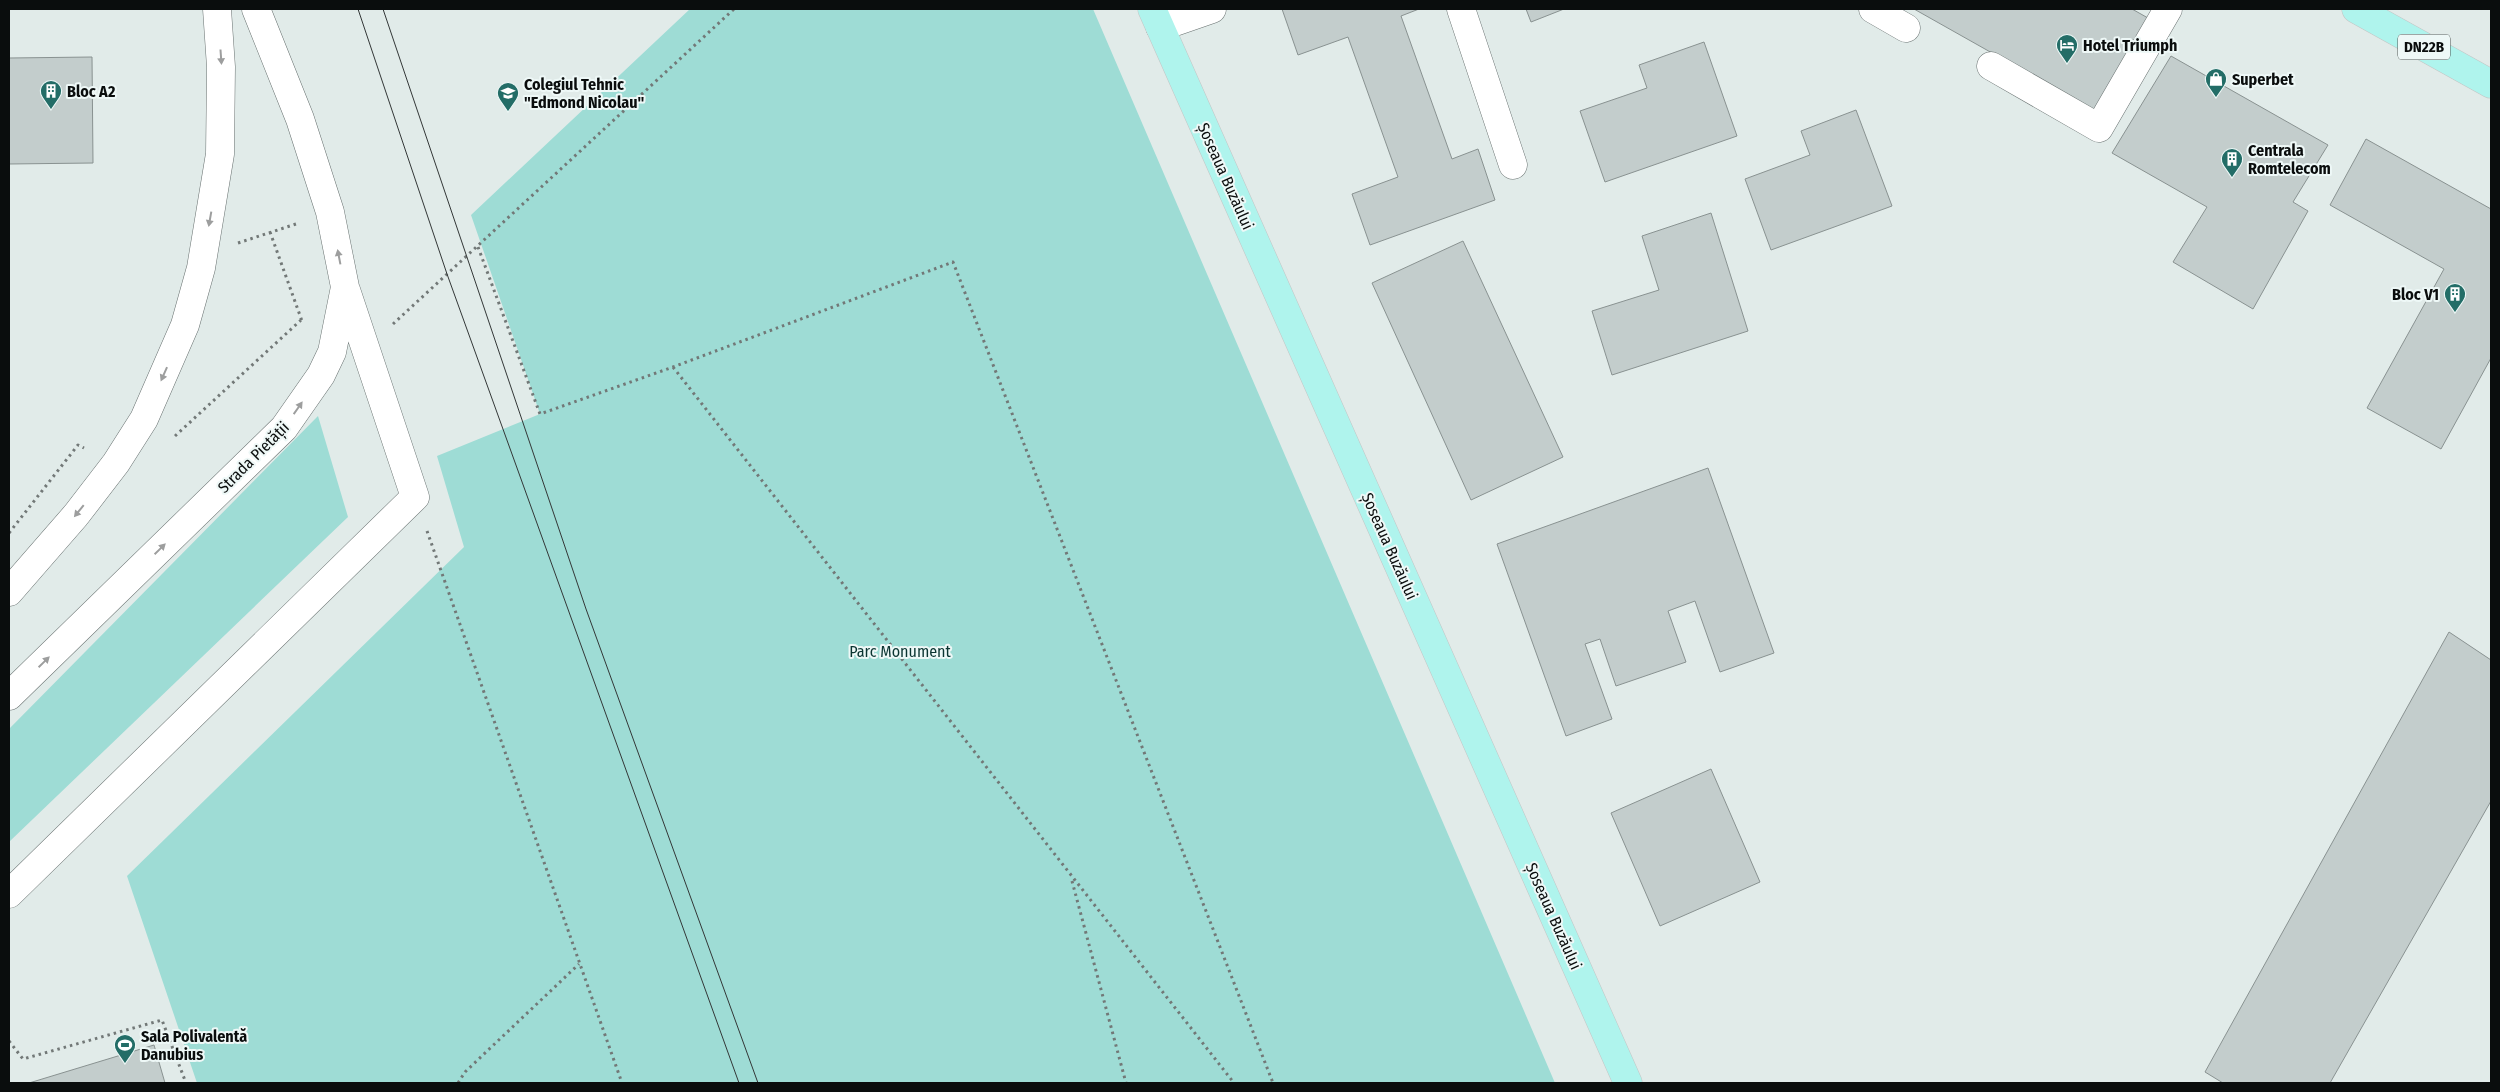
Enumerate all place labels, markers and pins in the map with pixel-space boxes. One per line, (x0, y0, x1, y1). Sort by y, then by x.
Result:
hotel icon: Hotel Triumph (2055, 33, 2079, 64)
place label: Hotel Triumph (2083, 36, 2177, 55)
shop icon: Superbet (2204, 67, 2228, 98)
place label: Superbet (2232, 70, 2294, 89)
place label: Colegiul Tehnic "Edmond Nicolau" (524, 75, 644, 112)
building icon: Bloc A2 (39, 79, 63, 110)
school or university icon: Colegiul Tehnic "Edmond Nicolau" (496, 81, 520, 112)
place label: Bloc A2 (67, 82, 116, 101)
place label: Centrala Romtelecom (2248, 141, 2331, 178)
building icon: Centrala Romtelecom (2220, 147, 2244, 178)
building icon: Bloc V1 (2443, 282, 2467, 313)
place label: Bloc V1 (2392, 285, 2439, 304)
place label: Sala Polivalentă Danubius (141, 1027, 247, 1064)
sports icon: Sala Polivalentă Danubius (113, 1033, 137, 1064)

